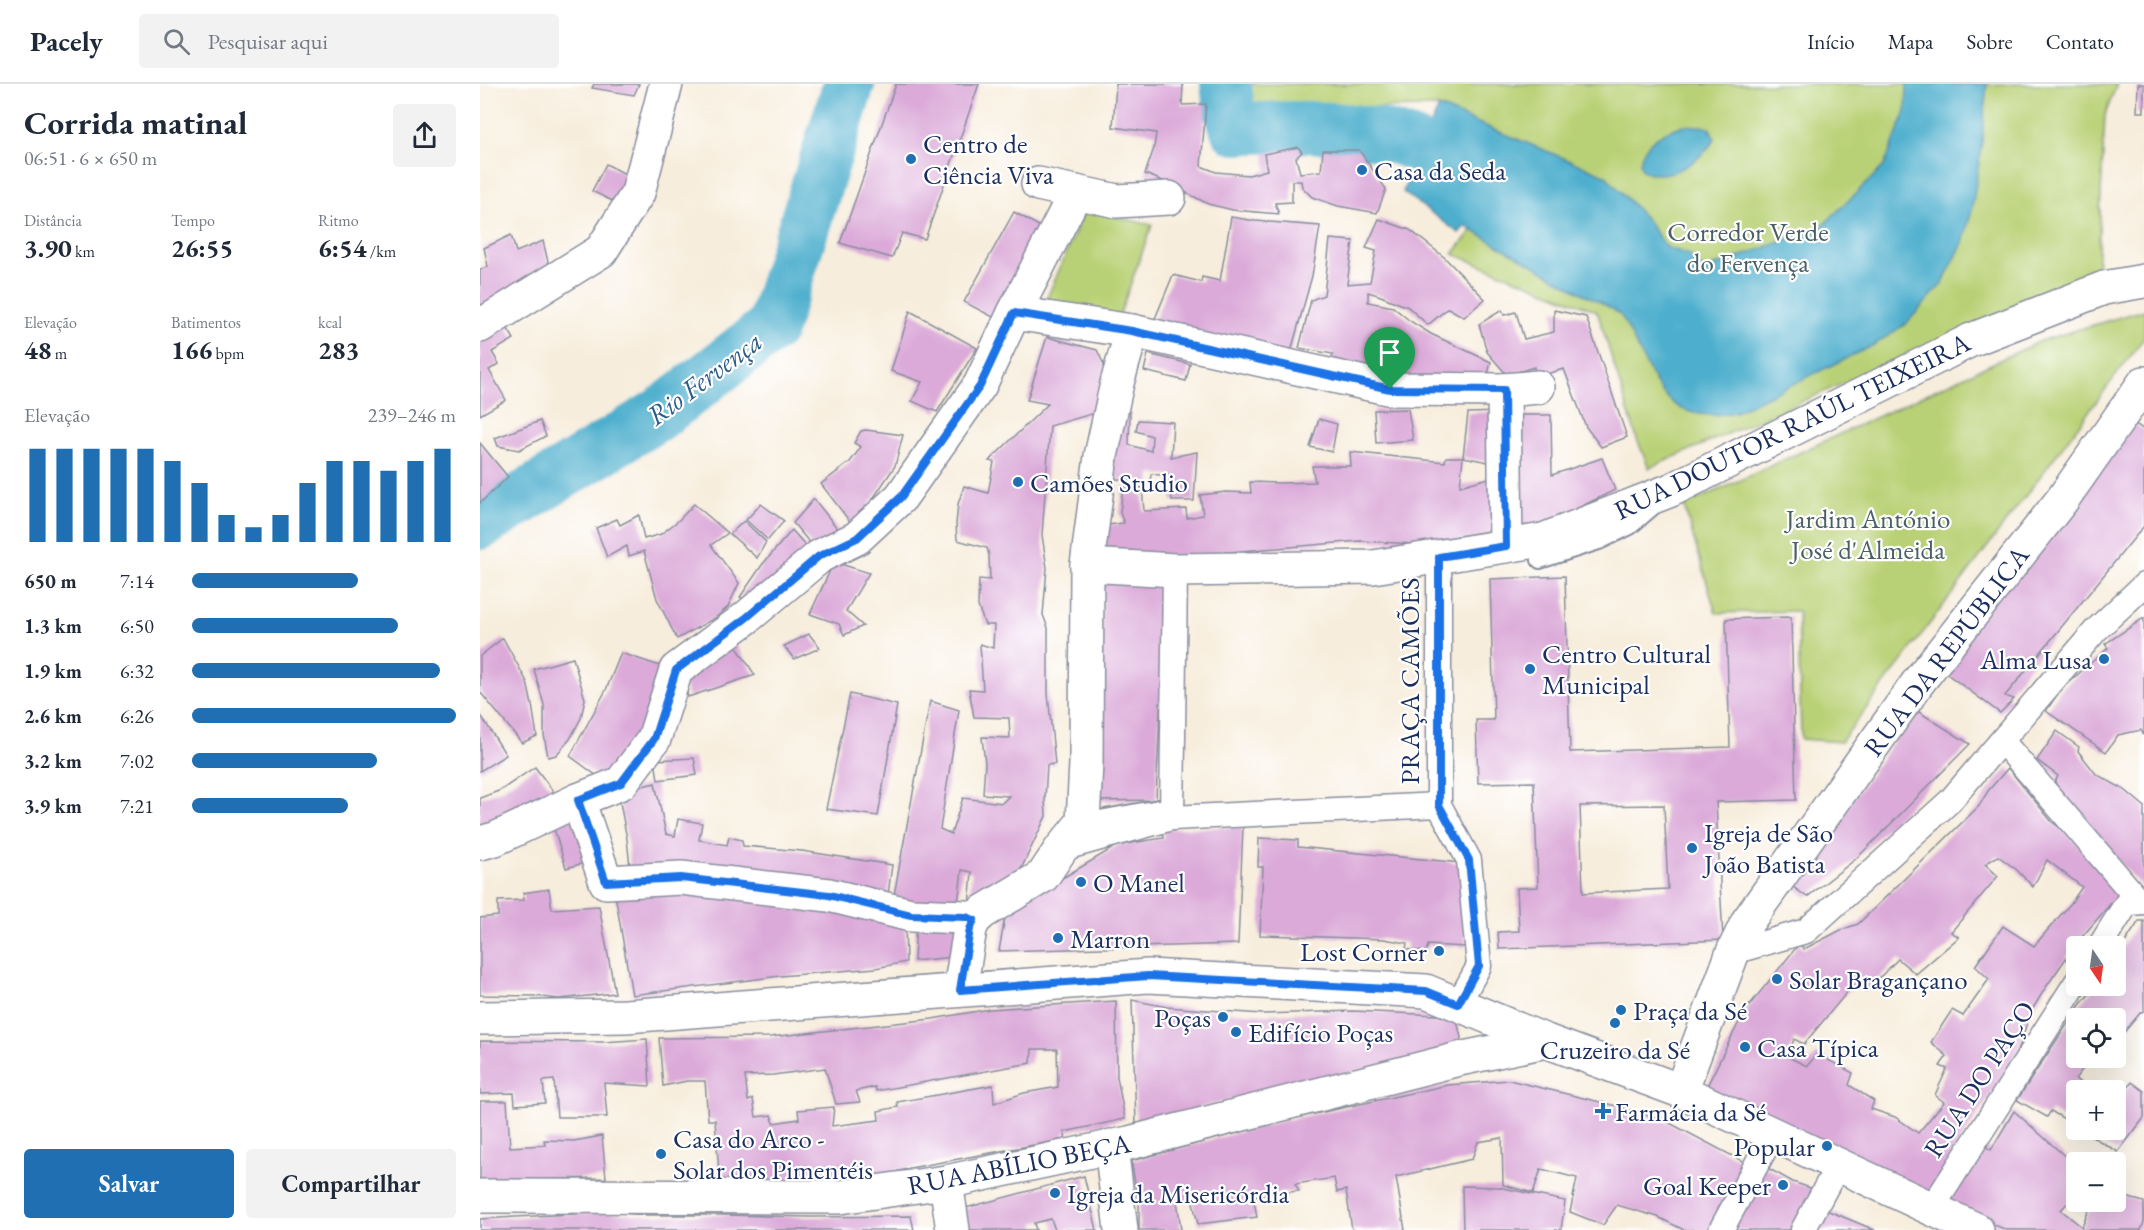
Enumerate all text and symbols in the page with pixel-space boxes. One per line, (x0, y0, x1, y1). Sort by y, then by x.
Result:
search box (139, 14, 559, 68)
text: Pacely (30, 23, 103, 59)
icon: search (160, 25, 193, 58)
text: Pesquisar aqui (208, 27, 328, 56)
text: Início (1807, 28, 1855, 55)
text: Mapa (1888, 28, 1933, 55)
text: Sobre (1966, 28, 2013, 55)
text: Contato (2046, 28, 2114, 55)
text: Corrida matinal (24, 101, 247, 144)
button: share (393, 104, 456, 167)
place label: Centro de Ciência Viva (923, 126, 1054, 192)
text: 06:51 · 6 × 650 m (24, 145, 157, 171)
marker: Centro de Ciência Viva (904, 152, 918, 166)
place label: Casa da Seda (1374, 153, 1506, 188)
marker: Casa da Seda (1355, 163, 1369, 177)
text: Distância (24, 210, 82, 231)
text: Tempo (171, 210, 215, 231)
text: Ritmo (318, 210, 359, 231)
park label: Corredor Verde do Fervença (1667, 214, 1829, 280)
text: 3.90 (24, 231, 72, 265)
text: 26:55 (171, 231, 233, 265)
text: 6:54 (318, 231, 367, 265)
text: km (72, 241, 95, 262)
text: /km (367, 241, 396, 262)
text: Elevação (24, 312, 77, 333)
text: Batimentos (171, 312, 241, 333)
text: kcal (318, 312, 342, 333)
water label: Rio Fervença (639, 323, 769, 433)
street label: RUA DOUTOR RAÚL TEIXEIRA (1608, 324, 1976, 528)
pin (1364, 327, 1415, 389)
text: 48 (24, 333, 52, 367)
text: 166 (171, 333, 212, 367)
text: 283 (318, 333, 359, 367)
icon: arrive (1373, 336, 1406, 369)
text: m (52, 343, 67, 364)
text: bpm (212, 343, 244, 364)
text: Elevação (24, 402, 90, 428)
text: 239–246 m (368, 402, 456, 428)
place label: Camões Studio (1030, 465, 1188, 500)
marker: Camões Studio (1011, 475, 1025, 489)
park label: Jardim António José d'Almeida (1784, 501, 1950, 567)
street label: RUA DA REPÚBLICA (1855, 538, 2037, 763)
text: 650 m (24, 568, 77, 594)
text: 7:14 (120, 568, 154, 594)
street label: PRAÇA CAMÕES (1392, 578, 1427, 784)
text: 1.3 km (24, 613, 82, 639)
text: 6:50 (120, 613, 154, 639)
place label: Centro Cultural Municipal (1542, 636, 1711, 702)
place label: Alma Lusa (1979, 642, 2092, 677)
marker: Alma Lusa (2097, 652, 2111, 666)
text: 1.9 km (24, 658, 82, 684)
text: 6:32 (120, 658, 154, 684)
marker: Centro Cultural Municipal (1523, 662, 1537, 676)
text: 2.6 km (24, 703, 82, 729)
text: 6:26 (120, 703, 154, 729)
text: 3.2 km (24, 748, 82, 774)
text: 7:02 (120, 748, 154, 774)
text: 3.9 km (24, 793, 82, 819)
text: 7:21 (120, 793, 154, 819)
place label: Igreja de São João Batista (1702, 815, 1833, 881)
marker: Igreja de São João Batista (1685, 841, 1699, 855)
place label: O Manel (1093, 865, 1185, 900)
marker: O Manel (1074, 875, 1088, 889)
place label: Marron (1070, 921, 1150, 956)
marker: Marron (1051, 931, 1065, 945)
place label: Lost Corner (1300, 934, 1427, 969)
north arrow (2066, 936, 2126, 996)
map controls (2066, 936, 2126, 1212)
marker: Lost Corner (1432, 944, 1446, 958)
place label: Solar Bragançano (1789, 962, 1968, 997)
marker: Solar Bragançano (1770, 972, 1784, 986)
place label: Praça da Sé (1633, 993, 1747, 1028)
street label: RUA DO PAÇO (1915, 994, 2043, 1164)
place label: Poças (1154, 1000, 1211, 1035)
marker: Praça da Sé (1614, 1003, 1628, 1017)
button: locate (2066, 1008, 2126, 1068)
marker: Poças (1216, 1010, 1230, 1024)
place label: Edifício Poças (1248, 1015, 1393, 1050)
marker: Cruzeiro da Sé (1608, 1016, 1622, 1030)
marker: Edifício Poças (1229, 1025, 1243, 1039)
place label: Casa Típica (1757, 1030, 1879, 1065)
place label: Cruzeiro da Sé (1540, 1032, 1690, 1067)
marker: Casa Típica (1738, 1040, 1752, 1054)
button: + (2066, 1080, 2126, 1140)
place label: Farmácia da Sé (1615, 1094, 1766, 1129)
marker: Farmácia da Sé (1596, 1104, 1610, 1118)
place label: Casa do Arco - Solar dos Pimentéis (673, 1121, 873, 1187)
street label: RUA ABÍLIO BEÇA (904, 1125, 1134, 1203)
place label: Popular (1734, 1129, 1815, 1164)
marker: Popular (1820, 1139, 1834, 1153)
marker: Casa do Arco - Solar dos Pimentéis (654, 1147, 668, 1161)
button: Salvar (24, 1149, 234, 1218)
button: Compartilhar (246, 1149, 456, 1218)
button: − (2066, 1152, 2126, 1212)
place label: Goal Keeper (1643, 1168, 1771, 1203)
place label: Igreja da Misericórdia (1067, 1176, 1290, 1211)
marker: Goal Keeper (1776, 1178, 1790, 1192)
marker: Igreja da Misericórdia (1048, 1186, 1062, 1200)

